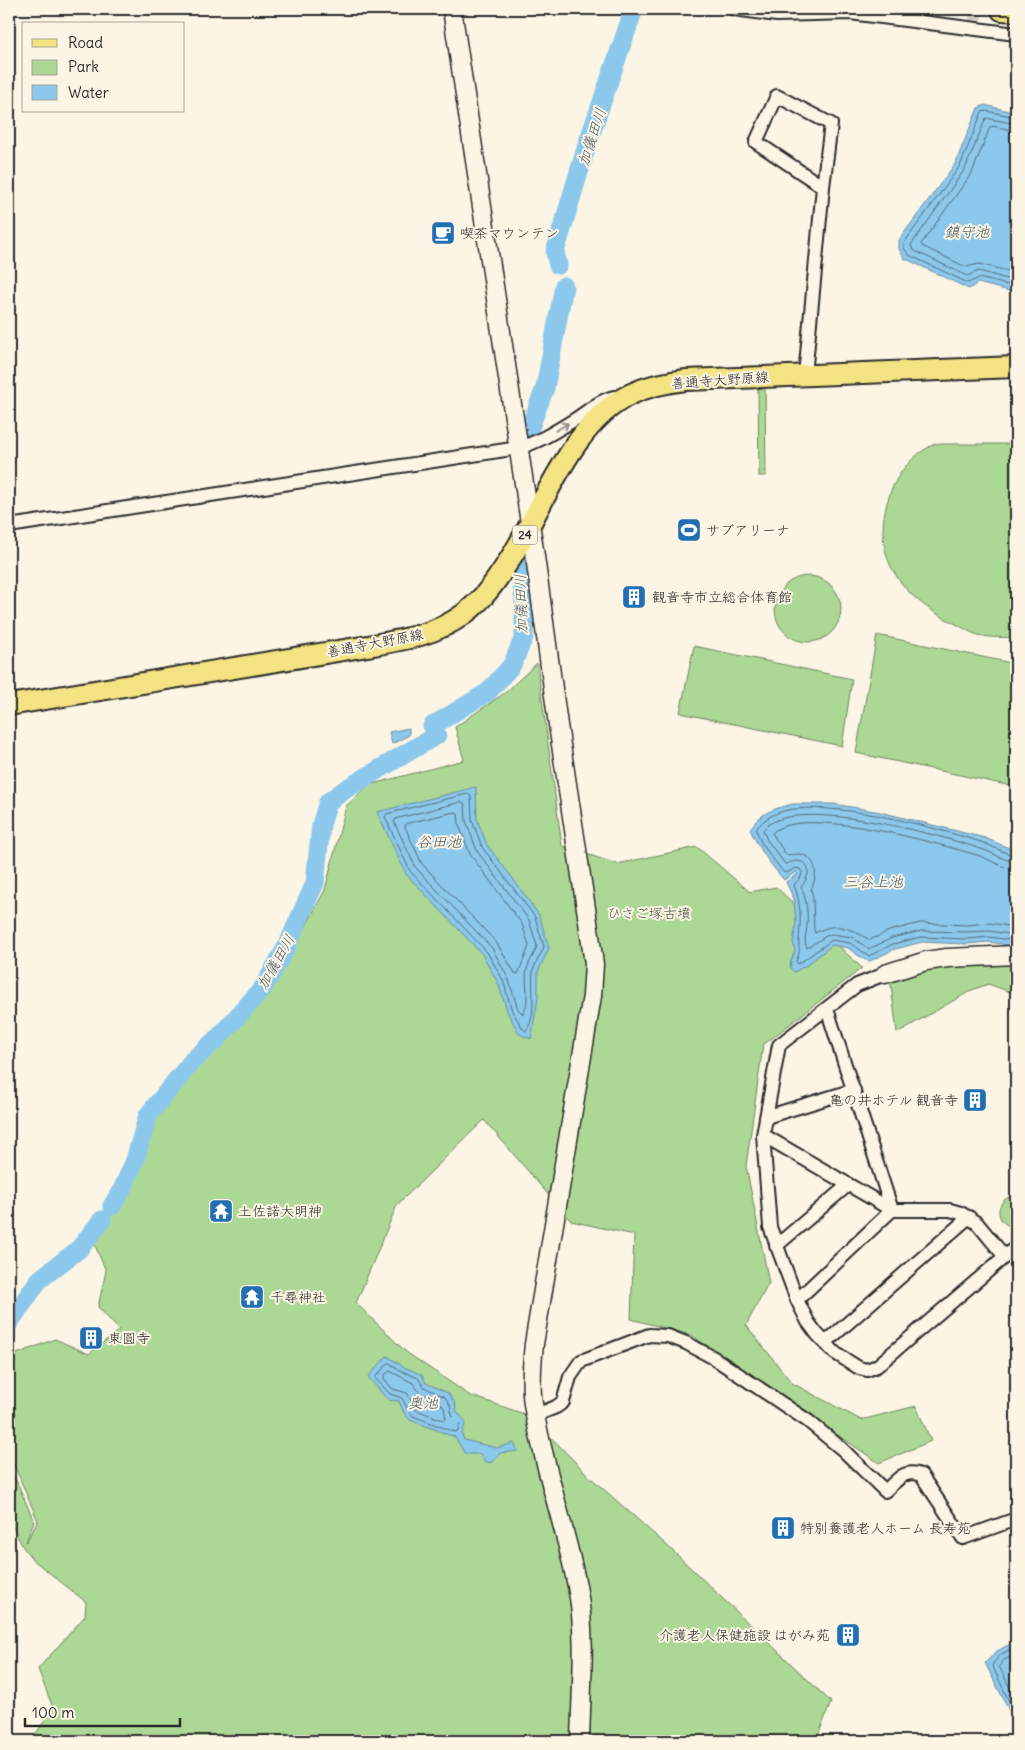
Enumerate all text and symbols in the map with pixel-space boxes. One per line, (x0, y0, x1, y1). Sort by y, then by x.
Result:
legend (22, 22, 185, 112)
text: Road (68, 33, 103, 52)
text: Park (68, 57, 99, 76)
text: Water (68, 83, 109, 102)
water label: 加儀田川 (573, 105, 610, 168)
cafe icon: 喫茶マウンテン (430, 220, 456, 246)
water label: 鎮守池 (944, 222, 990, 241)
place label: 喫茶マウンテン (460, 224, 559, 242)
street label: 善通寺大野原線 (670, 368, 770, 392)
one-way arrow (555, 422, 569, 432)
sports icon: サブアリーナ (676, 517, 702, 543)
place label: サブアリーナ (706, 521, 790, 539)
road number: 24 (512, 526, 538, 544)
water label: 加儀田川 (510, 574, 531, 634)
building icon: 観音寺市立総合体育館 (621, 584, 647, 610)
place label: 観音寺市立総合体育館 (652, 588, 792, 606)
street label: 善通寺大野原線 (325, 625, 425, 661)
water label: 谷田池 (416, 832, 462, 851)
water label: 三谷上池 (843, 872, 904, 891)
park label: ひさご塚古墳 (607, 904, 691, 922)
water label: 加儀田川 (252, 931, 299, 992)
building icon: 亀の井ホテル 観音寺 (962, 1087, 988, 1113)
place label: 亀の井ホテル 観音寺 (829, 1091, 958, 1109)
temple icon: 土佐諾大明神 (208, 1198, 234, 1224)
place label: 土佐諾大明神 (238, 1202, 322, 1220)
temple icon: 千尋神社 (239, 1284, 265, 1310)
place label: 千尋神社 (270, 1288, 326, 1306)
building icon: 東圓寺 (78, 1325, 104, 1351)
place label: 東圓寺 (108, 1329, 150, 1347)
water label: 奥池 (408, 1393, 439, 1412)
building icon: 特別養護老人ホーム 長寿苑 (770, 1515, 796, 1541)
place label: 特別養護老人ホーム 長寿苑 (800, 1519, 971, 1537)
building icon: 介護老人保健施設 はがみ苑 (835, 1622, 861, 1648)
place label: 介護老人保健施設 はがみ苑 (659, 1626, 830, 1644)
scale bar (25, 1695, 180, 1727)
text: 100 m (32, 1703, 74, 1722)

